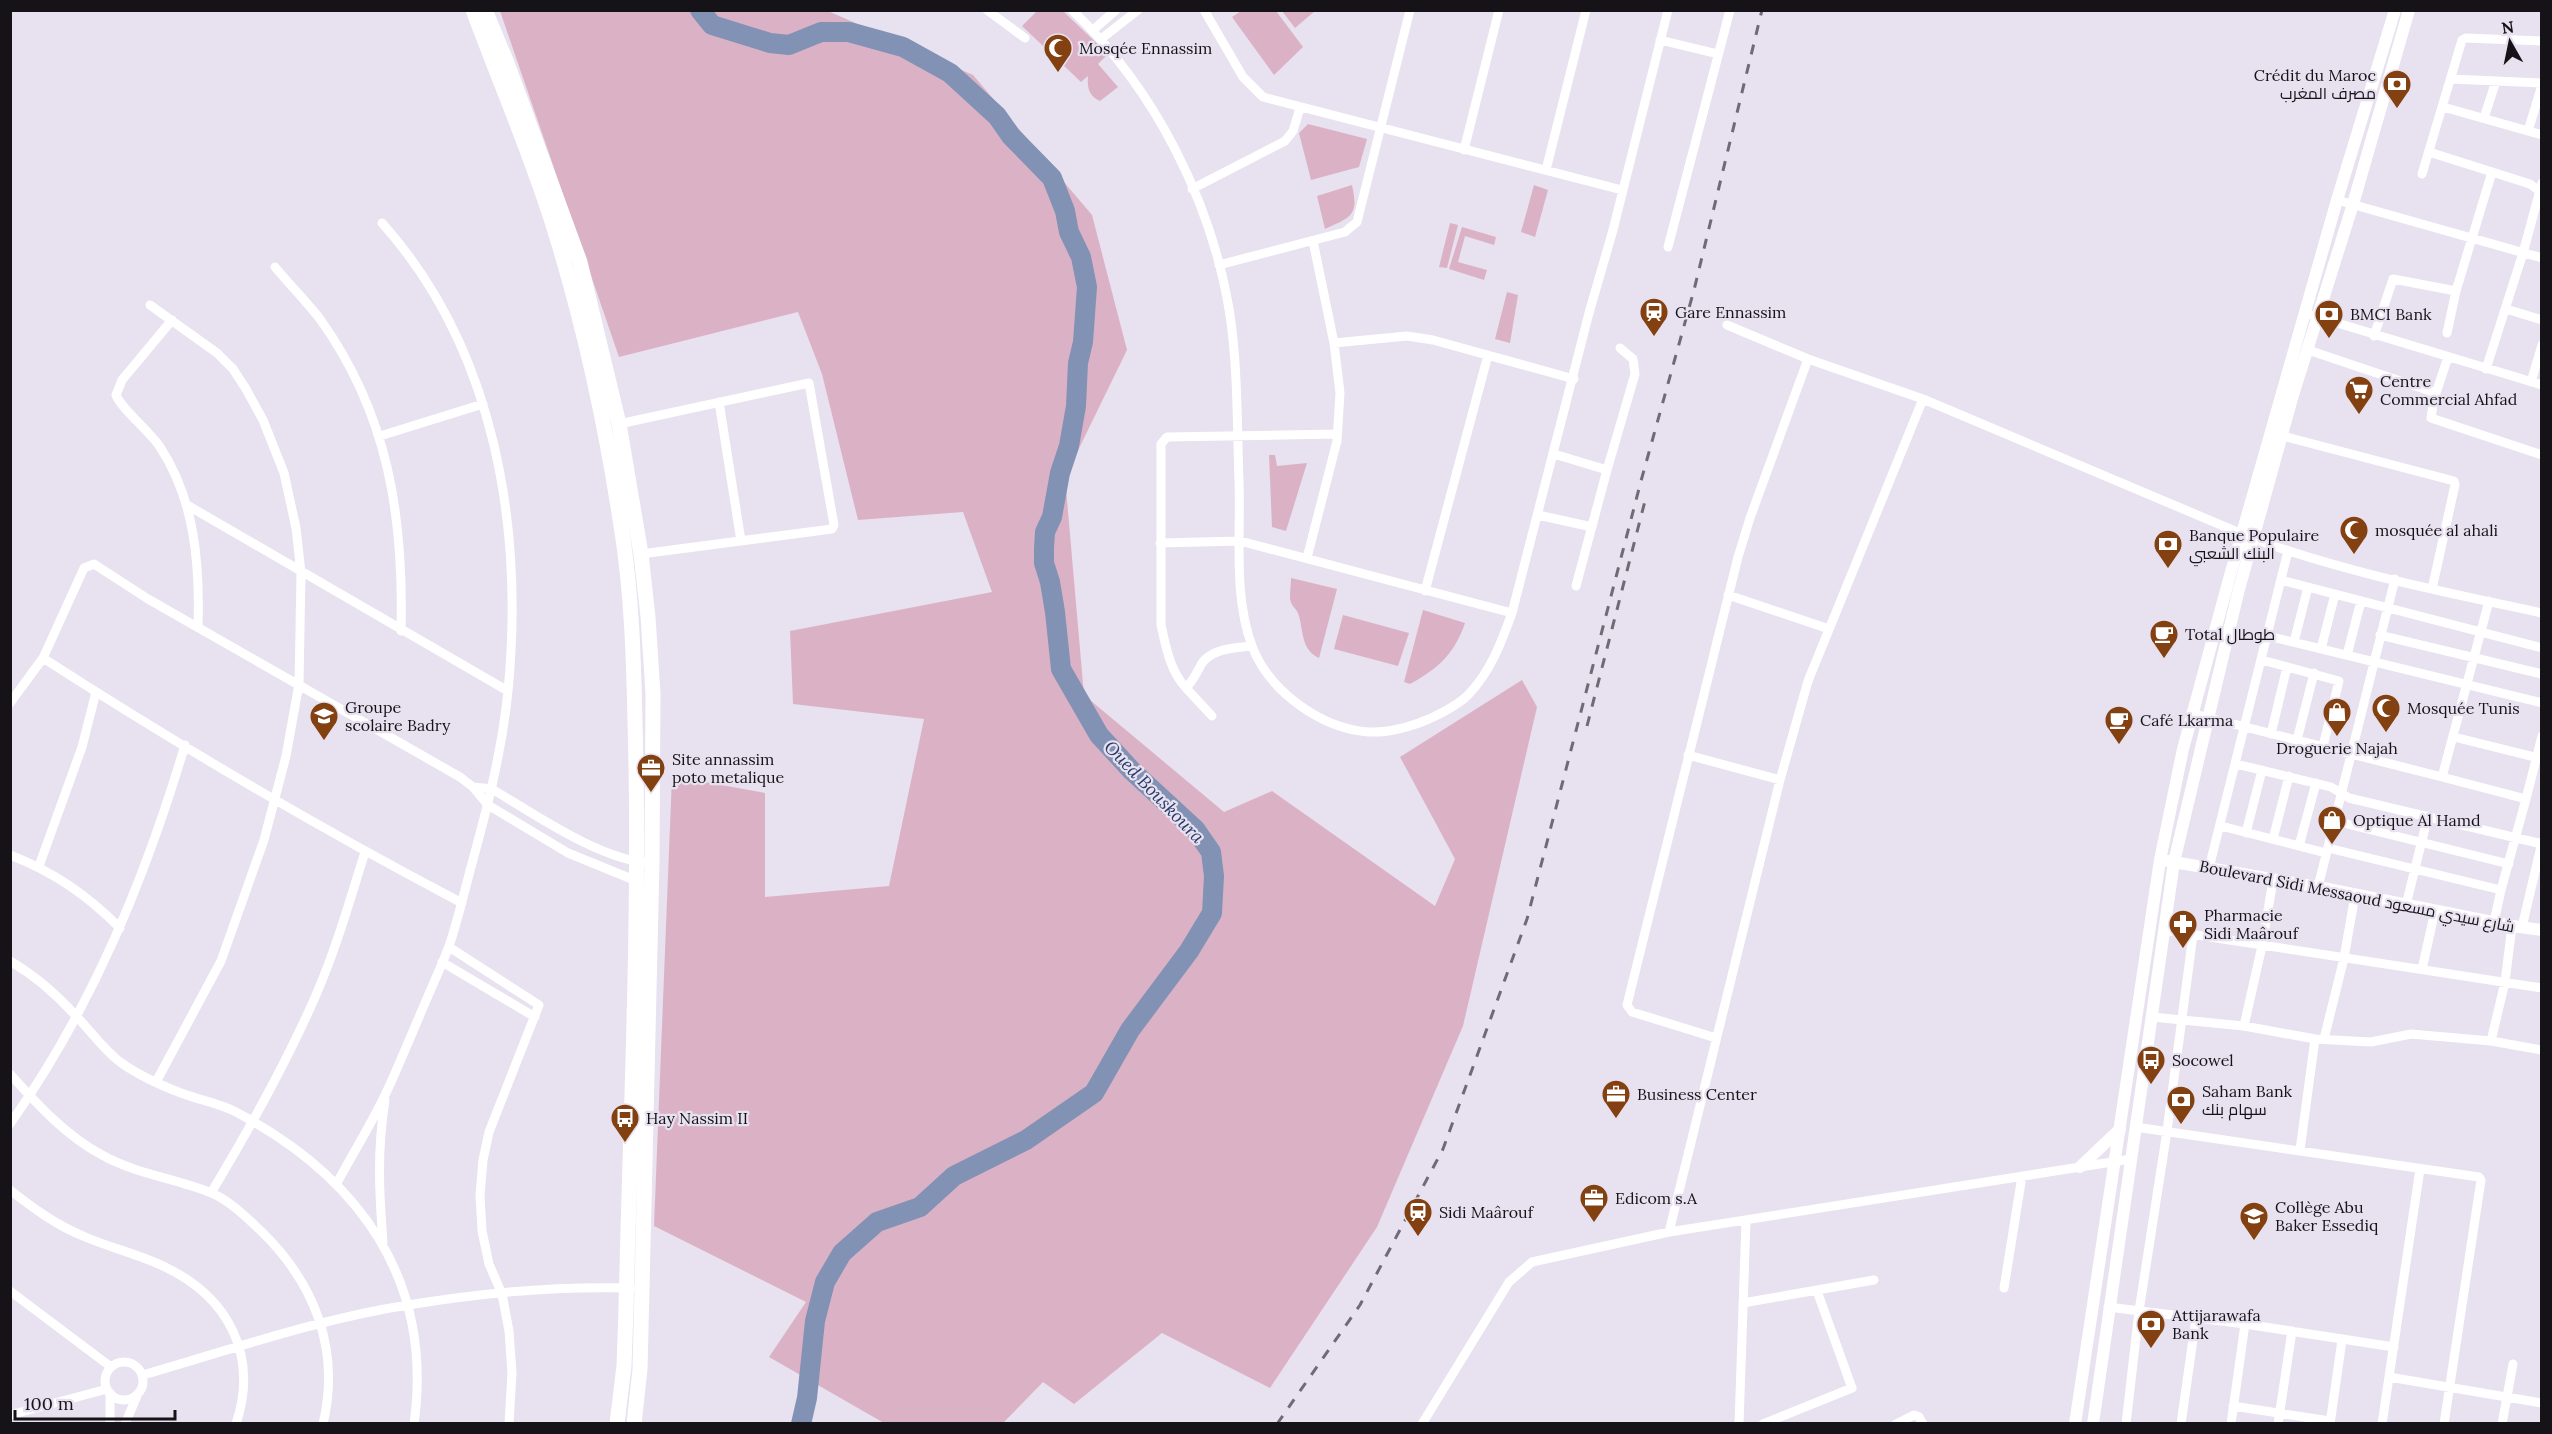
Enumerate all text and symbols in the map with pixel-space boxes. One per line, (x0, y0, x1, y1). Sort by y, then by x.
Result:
north arrow (2480, 12, 2540, 72)
text: N (2500, 16, 2515, 38)
mosque icon: Mosqée Ennassim (1042, 32, 1074, 74)
place label: Mosqée Ennassim (1079, 38, 1212, 58)
place label: Crédit du Maroc مصرف المغرب (2254, 65, 2376, 103)
bank icon: Crédit du Maroc مصرف المغرب (2381, 68, 2413, 110)
station icon: Gare Ennassim (1638, 296, 1670, 338)
bank icon: BMCI Bank (2313, 298, 2345, 340)
place label: Gare Ennassim (1675, 302, 1786, 322)
place label: BMCI Bank (2350, 304, 2432, 324)
place label: Centre Commercial Ahfad (2380, 371, 2518, 409)
supermarket icon: Centre Commercial Ahfad (2343, 374, 2375, 416)
mosque icon: mosquée al ahali (2338, 514, 2370, 556)
place label: mosquée al ahali (2375, 520, 2498, 540)
place label: Banque Populaire البنك الشعبي (2189, 525, 2319, 567)
bank icon: Banque Populaire البنك الشعبي (2152, 528, 2184, 570)
cafe icon: Total طوطال (2148, 618, 2180, 660)
place label: Total طوطال (2185, 624, 2275, 645)
mosque icon: Mosquée Tunis (2370, 692, 2402, 734)
shop icon: Droguerie Najah (2321, 696, 2353, 738)
place label: Groupe scolaire Badry (345, 697, 451, 735)
place label: Mosquée Tunis (2407, 698, 2520, 718)
school or university icon: Groupe scolaire Badry (308, 700, 340, 742)
cafe icon: Café Lkarma (2103, 704, 2135, 746)
place label: Café Lkarma (2140, 710, 2233, 730)
water label: Oued Bouskoura (1099, 735, 1209, 848)
place label: Droguerie Najah (2276, 738, 2398, 758)
place label: Site annassim poto metalique (672, 749, 785, 787)
office icon: Site annassim poto metalique (635, 752, 667, 794)
shop icon: Optique Al Hamd (2316, 804, 2348, 846)
place label: Optique Al Hamd (2353, 810, 2481, 830)
street label: Boulevard Sidi Messaoud شارع سيدي مسعود (2197, 856, 2516, 940)
place label: Pharmacie Sidi Maârouf (2204, 905, 2300, 943)
pharmacy icon: Pharmacie Sidi Maârouf (2167, 908, 2199, 950)
bus stop icon: Socowel (2135, 1044, 2167, 1086)
place label: Socowel (2172, 1050, 2234, 1070)
office icon: Business Center (1600, 1078, 1632, 1120)
place label: Saham Bank سهام بنك (2202, 1081, 2293, 1121)
place label: Business Center (1637, 1084, 1757, 1104)
bank icon: Saham Bank سهام بنك (2165, 1084, 2197, 1126)
bus stop icon: Hay Nassim II (609, 1102, 641, 1144)
place label: Hay Nassim II (646, 1108, 748, 1128)
office icon: Edicom s.A (1578, 1182, 1610, 1224)
place label: Edicom s.A (1615, 1188, 1698, 1208)
station icon: Sidi Maârouf (1402, 1196, 1434, 1238)
place label: Collège Abu Baker Essediq (2275, 1197, 2378, 1235)
school or university icon: Collège Abu Baker Essediq (2238, 1200, 2270, 1242)
place label: Sidi Maârouf (1439, 1202, 1535, 1222)
place label: Attijarawafa Bank (2171, 1305, 2261, 1343)
bank icon: Attijarawafa Bank (2135, 1308, 2167, 1350)
scale bar (15, 1383, 176, 1421)
text: 100 m (24, 1392, 74, 1415)

